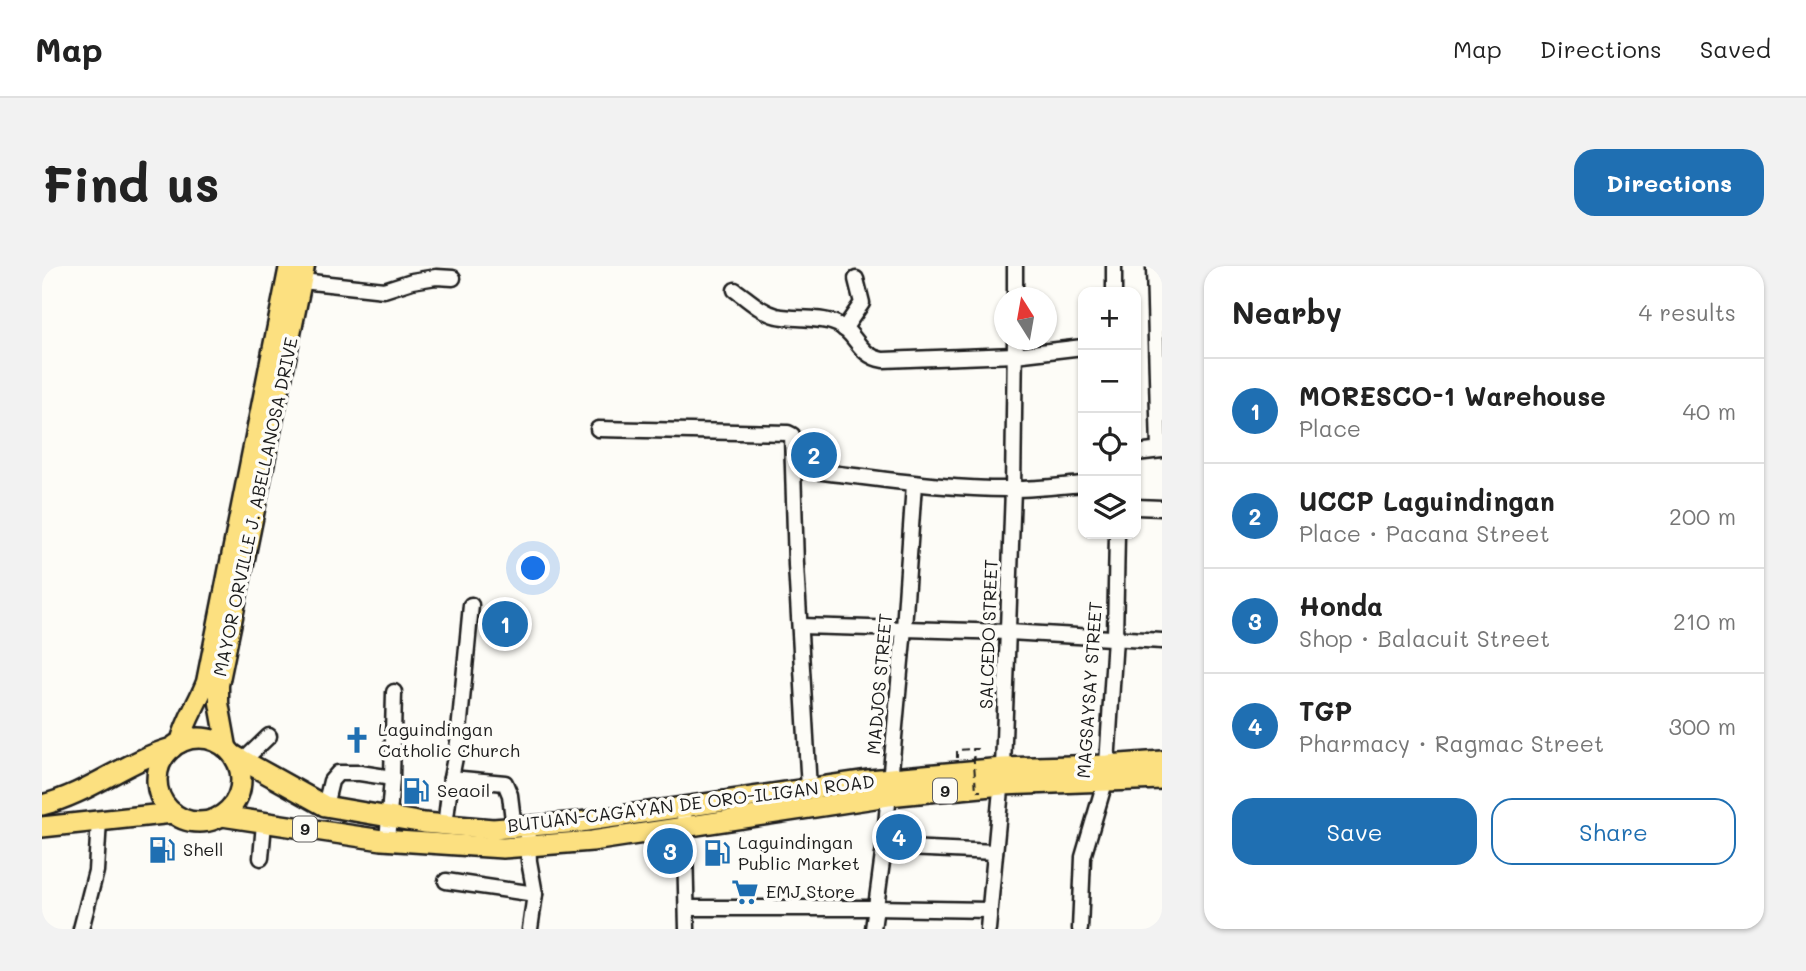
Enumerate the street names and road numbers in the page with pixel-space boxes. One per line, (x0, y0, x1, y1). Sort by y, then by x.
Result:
street label: MAYOR ORVILLE J. ABELLANOSA DRIVE (207, 335, 303, 679)
street label: SALCEDO STREET (973, 559, 1003, 709)
street label: MAGSAYSAY STREET (1071, 601, 1107, 779)
street label: MADJOS STREET (861, 612, 897, 755)
street label: BUTUAN-CAGAYAN DE ORO-ILIGAN ROAD (506, 769, 876, 837)
road number: 9 (933, 778, 957, 804)
road number: 9 (293, 816, 317, 842)

